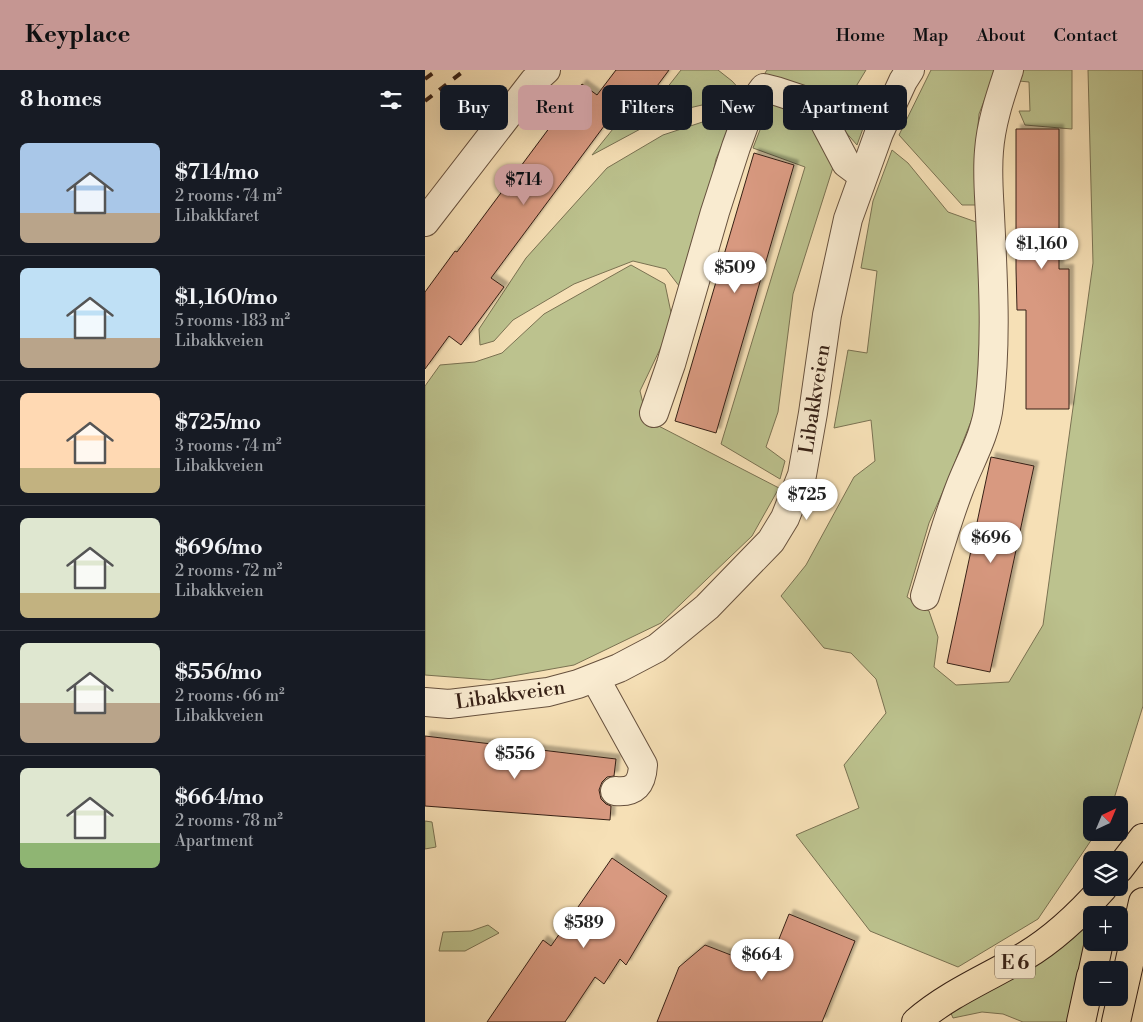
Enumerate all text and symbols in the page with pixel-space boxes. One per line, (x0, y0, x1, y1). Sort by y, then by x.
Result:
text: Keyplace (25, 20, 130, 50)
text: Home (836, 24, 885, 47)
text: Map (913, 24, 949, 47)
text: About (977, 24, 1026, 47)
text: Contact (1054, 24, 1118, 47)
chip: Buy (440, 85, 508, 130)
chip: Rent (518, 85, 592, 130)
chip: Filters (602, 85, 692, 130)
chip: New (702, 85, 773, 130)
chip: Apartment (783, 85, 907, 130)
icon: filters (377, 86, 405, 114)
text: 8 homes (20, 87, 102, 113)
text: $714/mo (175, 160, 259, 186)
icon: home (60, 163, 120, 223)
pin: $714 (494, 164, 554, 206)
text: $714 (505, 170, 543, 190)
text: 2 rooms · 74 m² (175, 186, 282, 206)
text: Libakkfaret (175, 206, 259, 226)
pin: $1,160 (1001, 228, 1083, 270)
text: $1,160 (1016, 234, 1068, 254)
pin: $509 (705, 252, 765, 294)
text: $509 (714, 258, 756, 278)
text: $1,160/mo (175, 285, 278, 311)
icon: home (60, 288, 120, 348)
text: 5 rooms · 183 m² (175, 311, 290, 331)
text: Libakkveien (175, 331, 263, 351)
street label: Libakkveien (794, 343, 836, 456)
text: $725/mo (175, 410, 261, 436)
icon: home (60, 413, 120, 473)
text: 3 rooms · 74 m² (175, 436, 282, 456)
text: Libakkveien (175, 456, 263, 476)
pin: $725 (777, 478, 837, 521)
text: $725 (788, 485, 826, 505)
pin: $696 (961, 522, 1021, 564)
text: $696 (971, 528, 1011, 548)
text: $696/mo (175, 535, 263, 561)
icon: home (60, 538, 120, 598)
text: 2 rooms · 72 m² (175, 561, 282, 581)
text: Libakkveien (175, 581, 263, 601)
text: $556/mo (175, 660, 262, 686)
icon: home (60, 663, 120, 723)
street label: Libakkveien (454, 675, 567, 716)
text: 2 rooms · 66 m² (175, 686, 285, 706)
text: Libakkveien (175, 706, 263, 726)
pin: $556 (485, 738, 545, 780)
text: $556 (495, 744, 535, 764)
text: $664/mo (175, 785, 264, 811)
icon: home (60, 788, 120, 848)
north arrow (1083, 796, 1127, 841)
map controls (1083, 796, 1128, 1006)
text: 2 rooms · 78 m² (175, 811, 283, 831)
text: Apartment (175, 831, 254, 851)
button: layers (1083, 851, 1128, 896)
pin: $589 (554, 906, 614, 949)
button: + (1083, 906, 1128, 951)
text: $589 (564, 913, 604, 933)
pin: $664 (732, 938, 792, 981)
text: $664 (742, 945, 782, 965)
road number: E 6 (995, 946, 1035, 979)
button: − (1083, 961, 1128, 1006)

